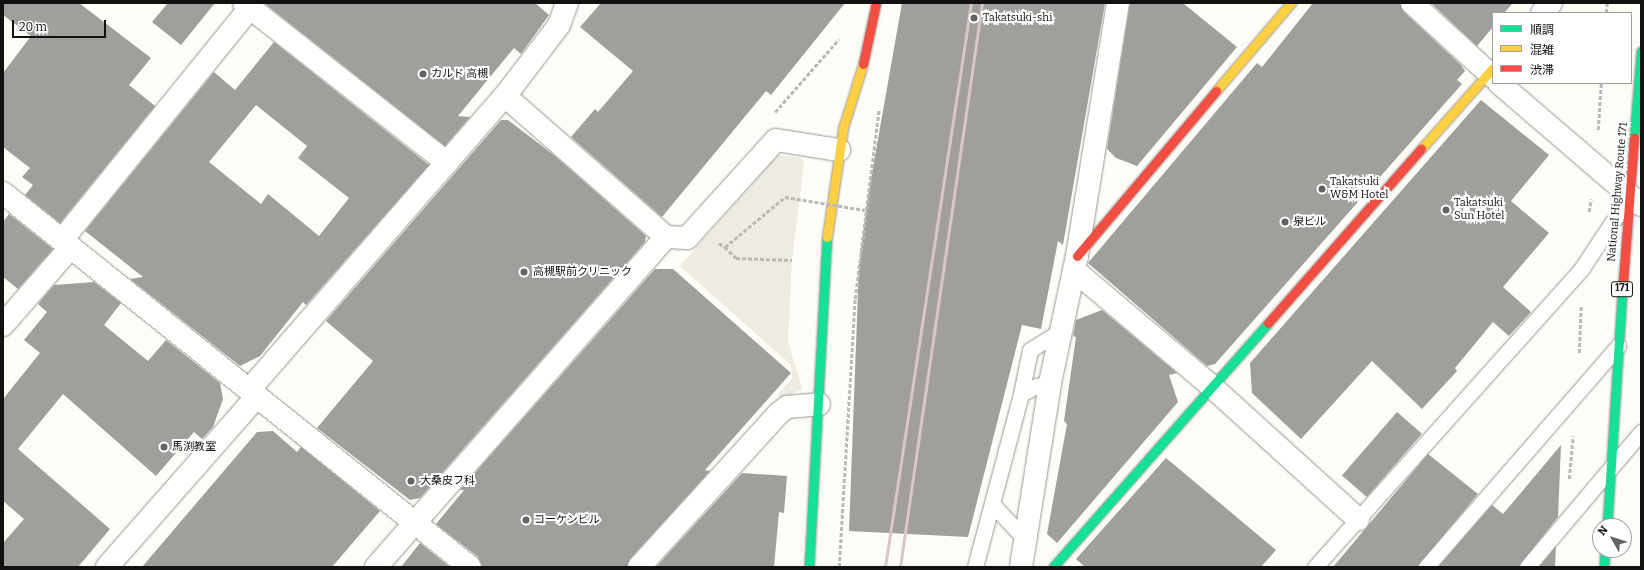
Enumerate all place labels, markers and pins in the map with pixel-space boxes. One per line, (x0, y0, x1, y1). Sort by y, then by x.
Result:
place label: Takatsuki-shi (983, 11, 1052, 25)
marker: Takatsuki-shi (968, 12, 980, 24)
place label: カルド 高槻 (431, 67, 488, 81)
marker: カルド 高槻 (418, 69, 428, 79)
place label: Takatsuki W&M Hotel (1330, 176, 1388, 202)
marker: Takatsuki W&M Hotel (1317, 184, 1327, 194)
place label: Takatsuki Sun Hotel (1454, 197, 1504, 223)
marker: Takatsuki Sun Hotel (1441, 205, 1451, 215)
place label: 泉ビル (1293, 215, 1326, 229)
marker: 泉ビル (1280, 217, 1290, 227)
place label: 高槻駅前クリニック (533, 265, 632, 279)
marker: 高槻駅前クリニック (518, 266, 530, 278)
place label: 馬渕教室 (172, 440, 216, 454)
marker: 馬渕教室 (159, 442, 169, 452)
place label: 大桑皮フ科 (420, 474, 475, 488)
marker: 大桑皮フ科 (405, 475, 417, 487)
place label: コーケンビル (534, 513, 600, 527)
marker: コーケンビル (521, 515, 531, 525)

